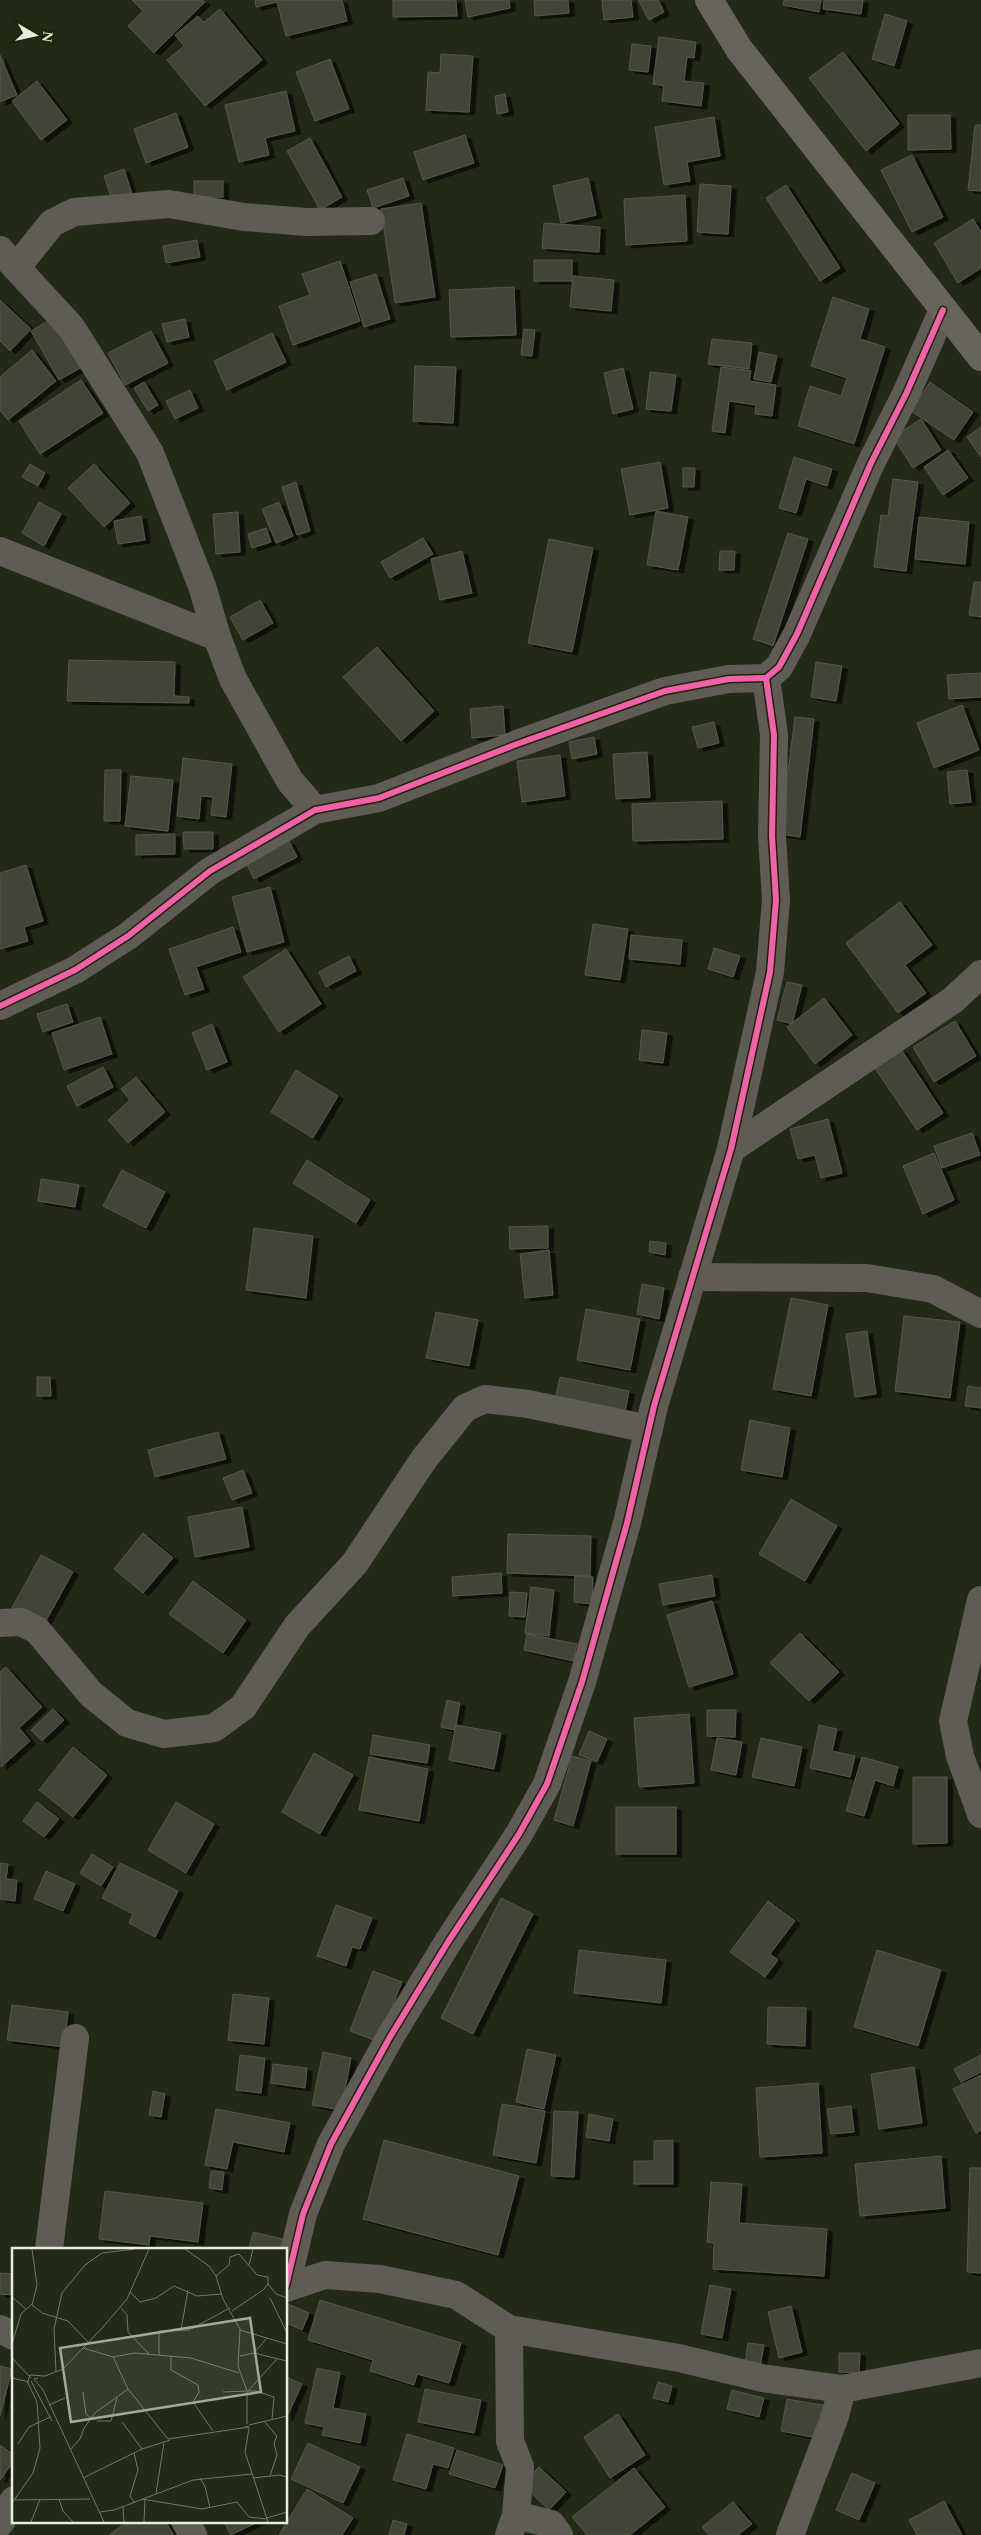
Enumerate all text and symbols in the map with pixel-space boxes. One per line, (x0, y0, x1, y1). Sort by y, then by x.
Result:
north arrow (10, 10, 60, 60)
text: N (36, 30, 59, 44)
inset map (12, 2248, 288, 2522)

